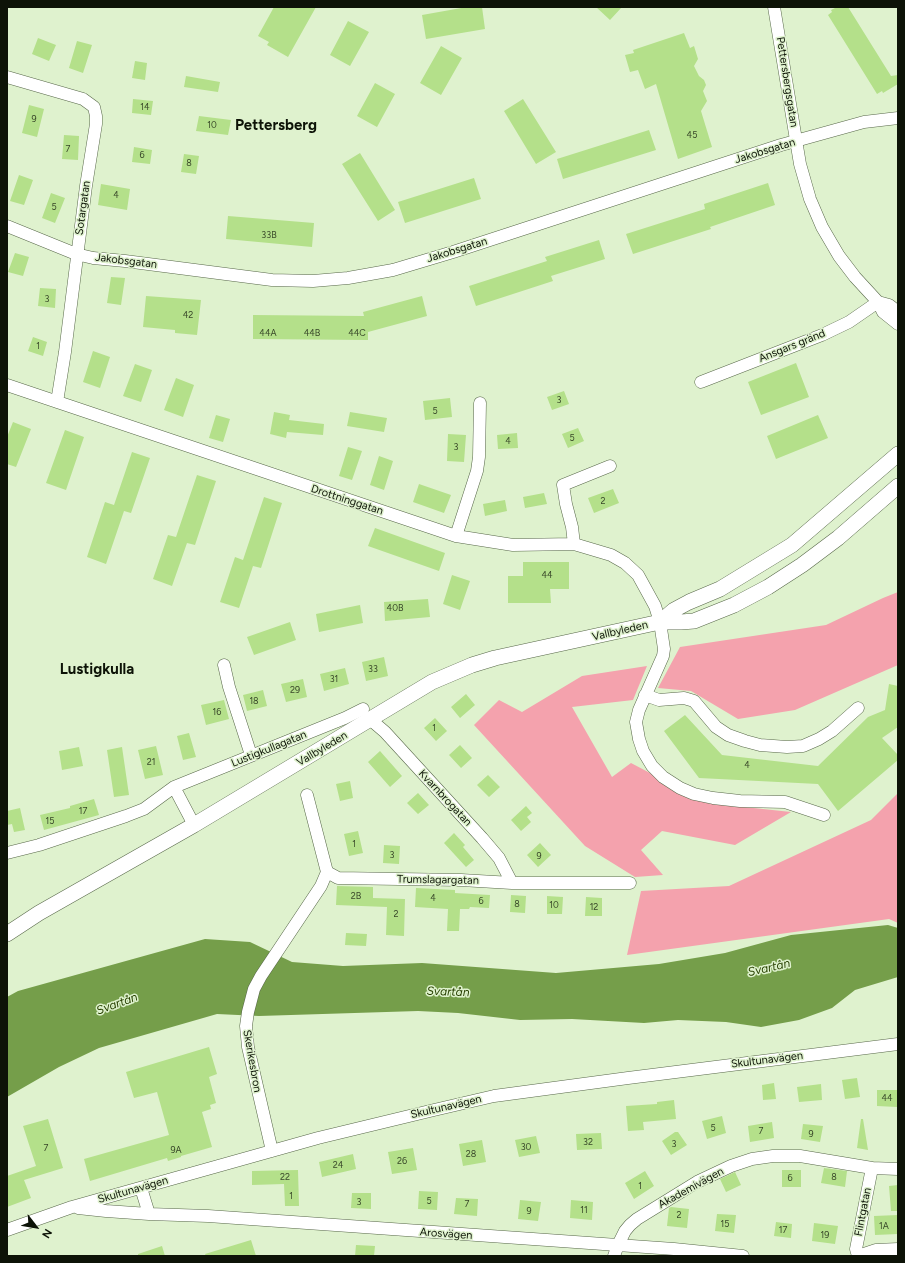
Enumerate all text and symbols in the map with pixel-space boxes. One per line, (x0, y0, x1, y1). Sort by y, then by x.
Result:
street label: Pettersbergsgatan (773, 36, 801, 128)
house number: 14 (140, 102, 150, 112)
house number: 9 (31, 114, 37, 124)
district label: Pettersberg (235, 117, 317, 135)
house number: 10 (207, 120, 217, 130)
house number: 45 (687, 130, 697, 140)
street label: Jakobsgatan (733, 136, 797, 166)
house number: 7 (66, 144, 70, 154)
house number: 6 (139, 150, 145, 160)
house number: 8 (186, 158, 192, 168)
street label: Sotargatan (73, 180, 93, 236)
house number: 4 (113, 190, 119, 200)
house number: 5 (51, 202, 57, 212)
house number: 33B (261, 230, 277, 240)
street label: Jakobsgatan (425, 235, 489, 265)
street label: Jakobsgatan (94, 251, 158, 271)
house number: 3 (45, 294, 49, 304)
house number: 42 (183, 310, 193, 320)
street label: Ansgars gränd (757, 327, 827, 365)
house number: 44A (259, 328, 277, 338)
house number: 44B (304, 328, 320, 338)
house number: 44C (348, 328, 366, 338)
house number: 1 (36, 341, 40, 351)
house number: 3 (557, 395, 561, 405)
house number: 5 (432, 406, 438, 416)
house number: 5 (569, 433, 575, 443)
house number: 4 (505, 436, 511, 446)
house number: 3 (454, 442, 458, 452)
street label: Drottninggatan (309, 482, 385, 518)
house number: 2 (600, 496, 606, 506)
house number: 44 (541, 570, 553, 580)
house number: 40B (387, 603, 403, 613)
street label: Vallbyleden (591, 618, 649, 644)
district label: Lustigkulla (60, 661, 134, 679)
house number: 33 (368, 664, 378, 674)
house number: 31 (330, 674, 338, 684)
house number: 29 (290, 685, 300, 695)
house number: 18 (249, 696, 259, 706)
house number: 16 (213, 707, 221, 717)
house number: 1 (432, 723, 436, 733)
street label: Lustigkullagatan (229, 728, 309, 770)
street label: Vallbyleden (294, 729, 350, 769)
house number: 21 (147, 757, 155, 767)
house number: 4 (744, 760, 750, 770)
street label: Kvarnbrogatan (416, 767, 474, 829)
house number: 17 (79, 806, 87, 816)
house number: 15 (46, 816, 54, 826)
house number: 1 (352, 839, 356, 849)
house number: 3 (390, 850, 394, 860)
house number: 9 (536, 851, 542, 861)
street label: Trumslagargatan (397, 873, 479, 887)
house number: 2B (351, 891, 361, 901)
house number: 4 (430, 893, 436, 903)
house number: 6 (478, 896, 484, 906)
house number: 8 (514, 899, 520, 909)
house number: 10 (549, 900, 559, 910)
house number: 12 (590, 902, 598, 912)
house number: 2 (393, 909, 399, 919)
water label: Svartån (746, 956, 792, 980)
water label: Svartån (426, 984, 470, 1000)
water label: Svartån (94, 990, 140, 1018)
street label: Skerikesbron (240, 1029, 264, 1093)
street label: Skultunavägen (730, 1049, 804, 1071)
street label: Skultunavägen (409, 1092, 483, 1122)
house number: 44 (881, 1093, 893, 1103)
house number: 5 (710, 1123, 716, 1133)
house number: 7 (759, 1126, 763, 1136)
house number: 9 (808, 1129, 814, 1139)
house number: 32 (583, 1137, 593, 1147)
house number: 3 (672, 1139, 676, 1149)
house number: 30 (521, 1142, 531, 1152)
house number: 7 (44, 1143, 48, 1153)
house number: 9A (170, 1145, 182, 1155)
house number: 28 (466, 1149, 476, 1159)
house number: 26 (397, 1156, 407, 1166)
house number: 24 (333, 1160, 343, 1170)
street label: Akademivägen (656, 1165, 726, 1211)
house number: 22 (280, 1172, 290, 1182)
house number: 8 (831, 1172, 837, 1182)
house number: 6 (787, 1173, 793, 1183)
street label: Skultunavägen (96, 1174, 170, 1206)
house number: 1 (638, 1181, 642, 1191)
street label: Flintgatan (852, 1187, 874, 1237)
house number: 1 (289, 1191, 293, 1201)
house number: 5 (426, 1196, 432, 1206)
house number: 3 (357, 1197, 361, 1207)
house number: 7 (465, 1199, 469, 1209)
house number: 11 (580, 1205, 588, 1215)
house number: 9 (526, 1206, 532, 1216)
north arrow (16, 1207, 56, 1247)
house number: 2 (676, 1210, 682, 1220)
house number: 15 (721, 1219, 729, 1229)
house number: 1A (879, 1221, 889, 1231)
house number: 17 (779, 1225, 787, 1235)
text: N (39, 1226, 54, 1240)
street label: Arosvägen (419, 1226, 473, 1242)
house number: 19 (821, 1230, 829, 1240)

